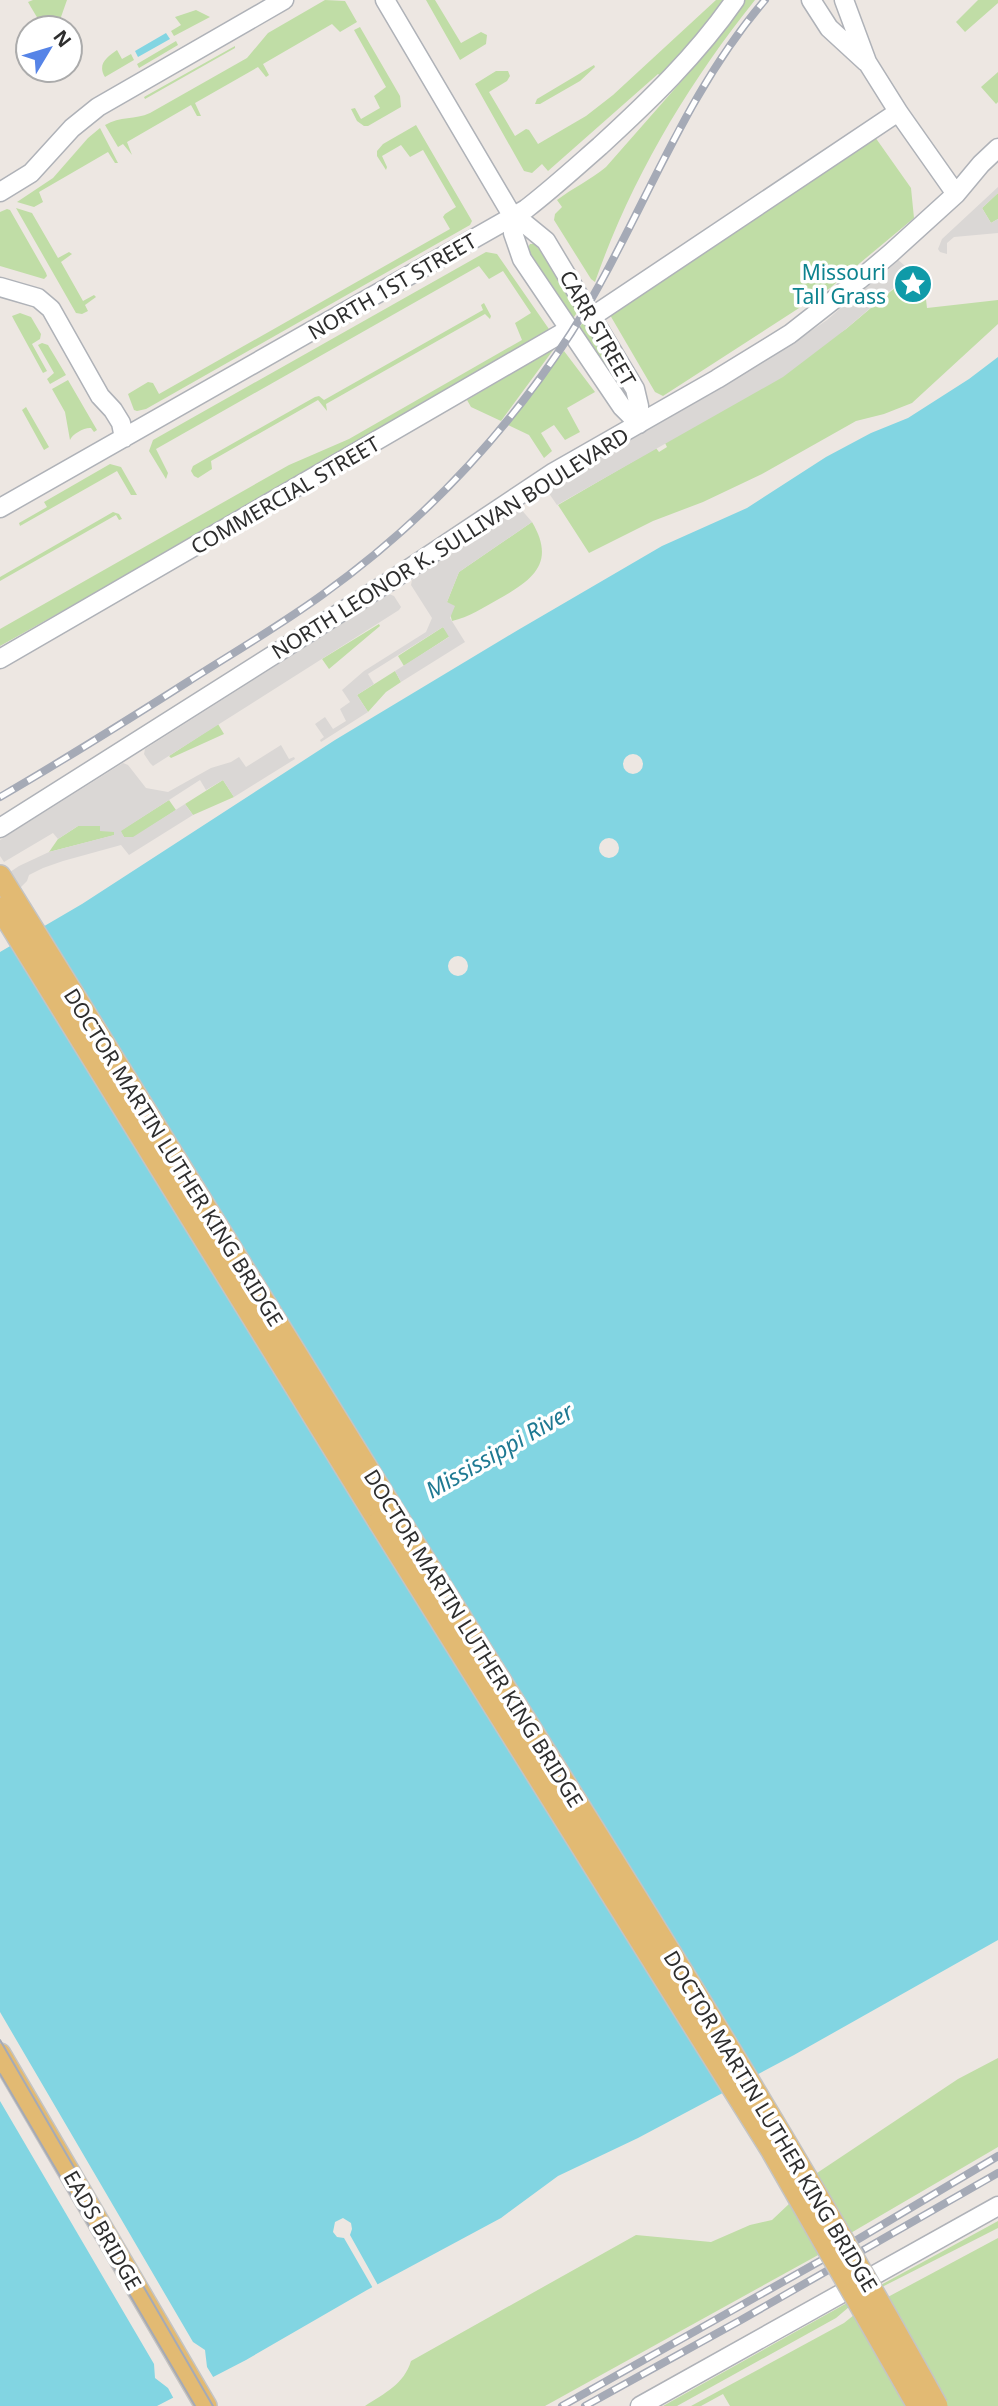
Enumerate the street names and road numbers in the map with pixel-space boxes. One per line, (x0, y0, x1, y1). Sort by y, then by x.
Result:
street label: NORTH 1ST STREET (303, 226, 482, 346)
street label: CARR STREET (553, 265, 643, 391)
street label: NORTH LEONOR K. SULLIVAN BOULEVARD (266, 421, 634, 665)
street label: COMMERCIAL STREET (185, 429, 385, 561)
street label: DOCTOR MARTIN LUTHER KING BRIDGE (58, 983, 290, 1331)
street label: DOCTOR MARTIN LUTHER KING BRIDGE (358, 1464, 590, 1812)
street label: DOCTOR MARTIN LUTHER KING BRIDGE (658, 1945, 884, 2297)
street label: EADS BRIDGE (57, 2165, 149, 2295)

